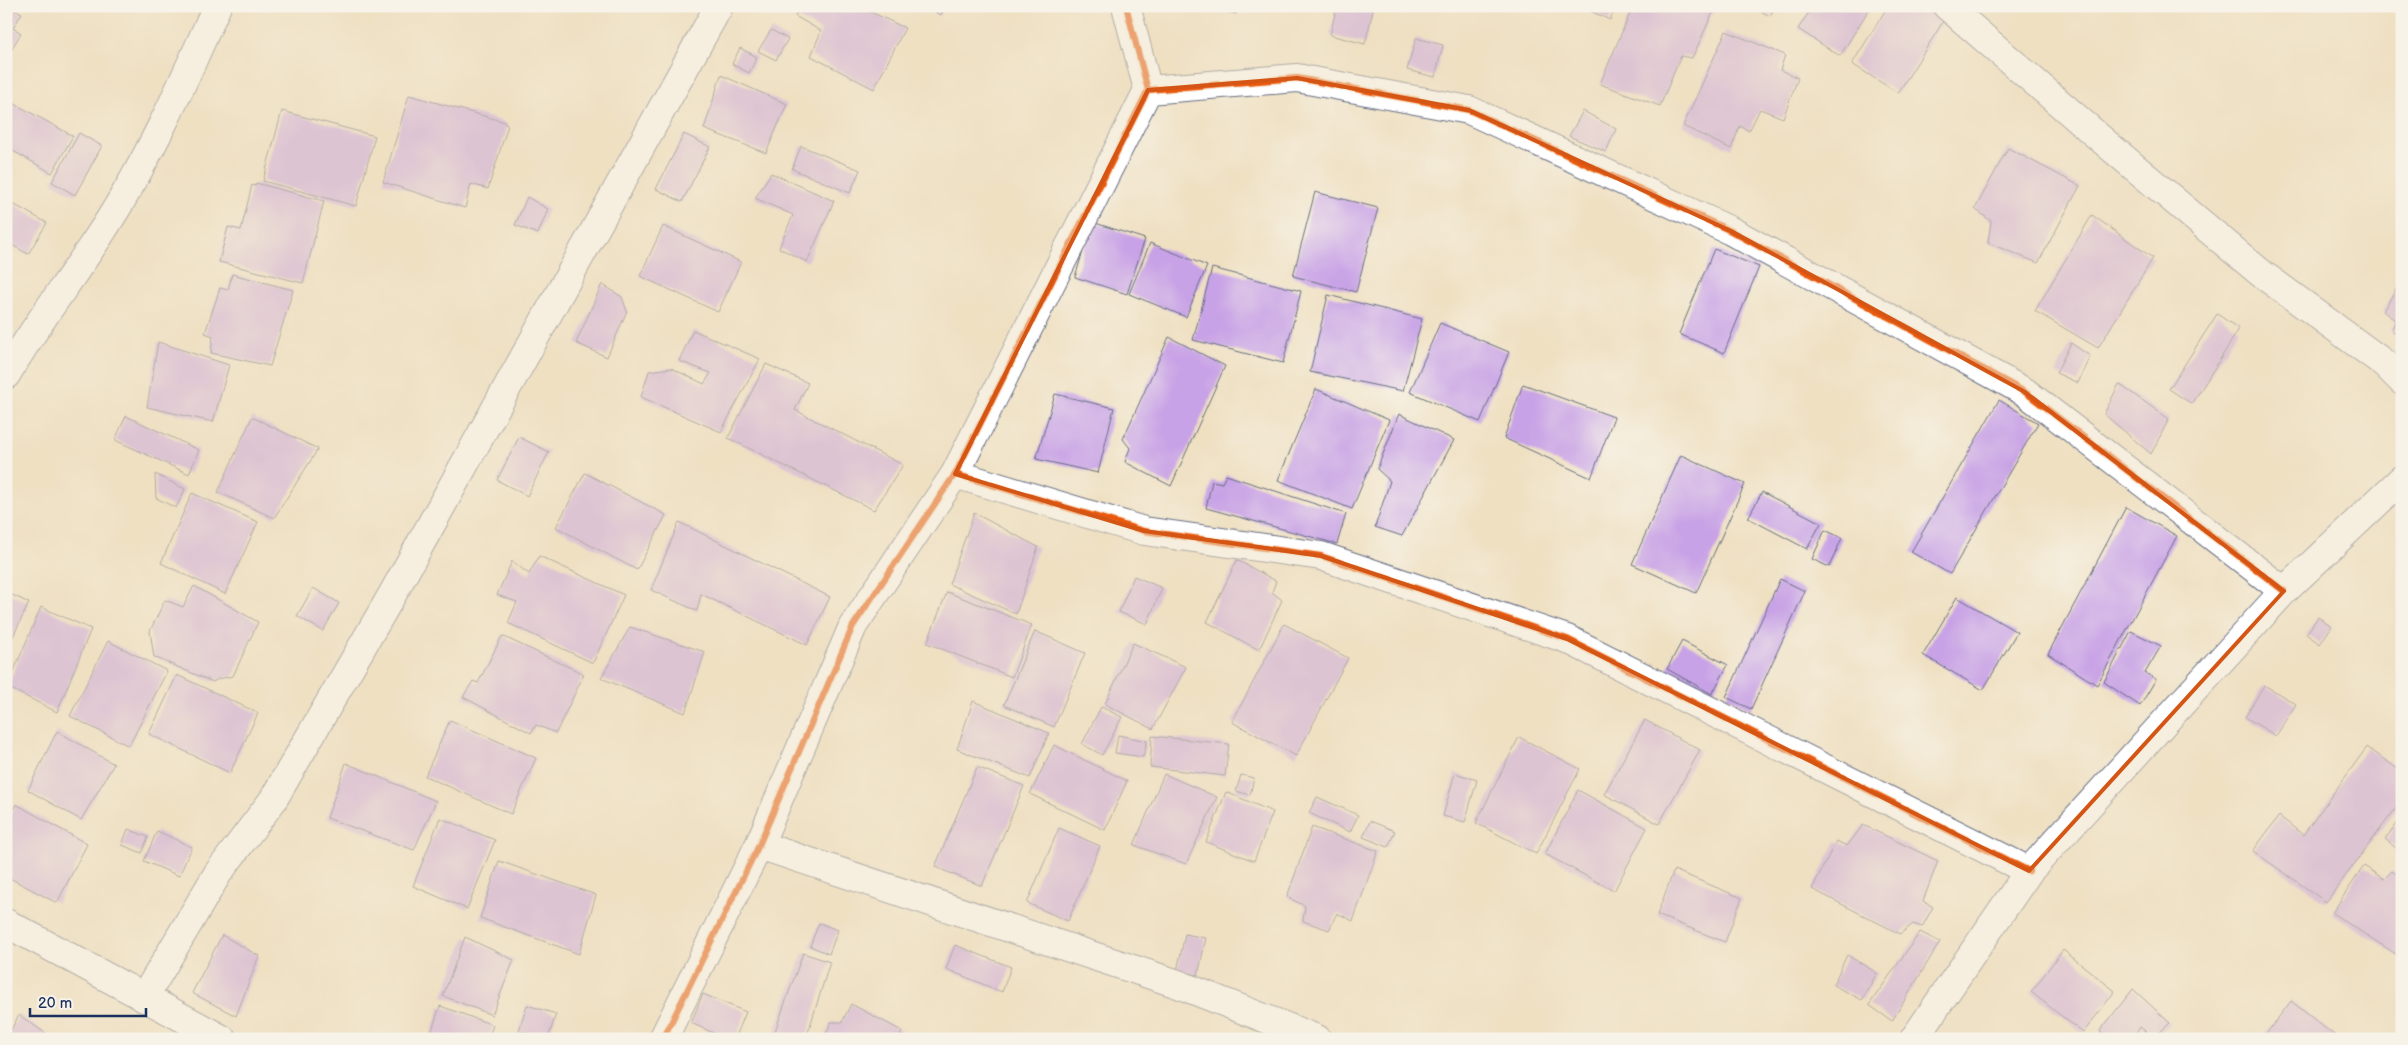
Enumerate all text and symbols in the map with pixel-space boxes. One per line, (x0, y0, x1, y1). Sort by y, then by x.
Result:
scale bar (30, 985, 146, 1017)
text: 20 m (38, 994, 72, 1013)

